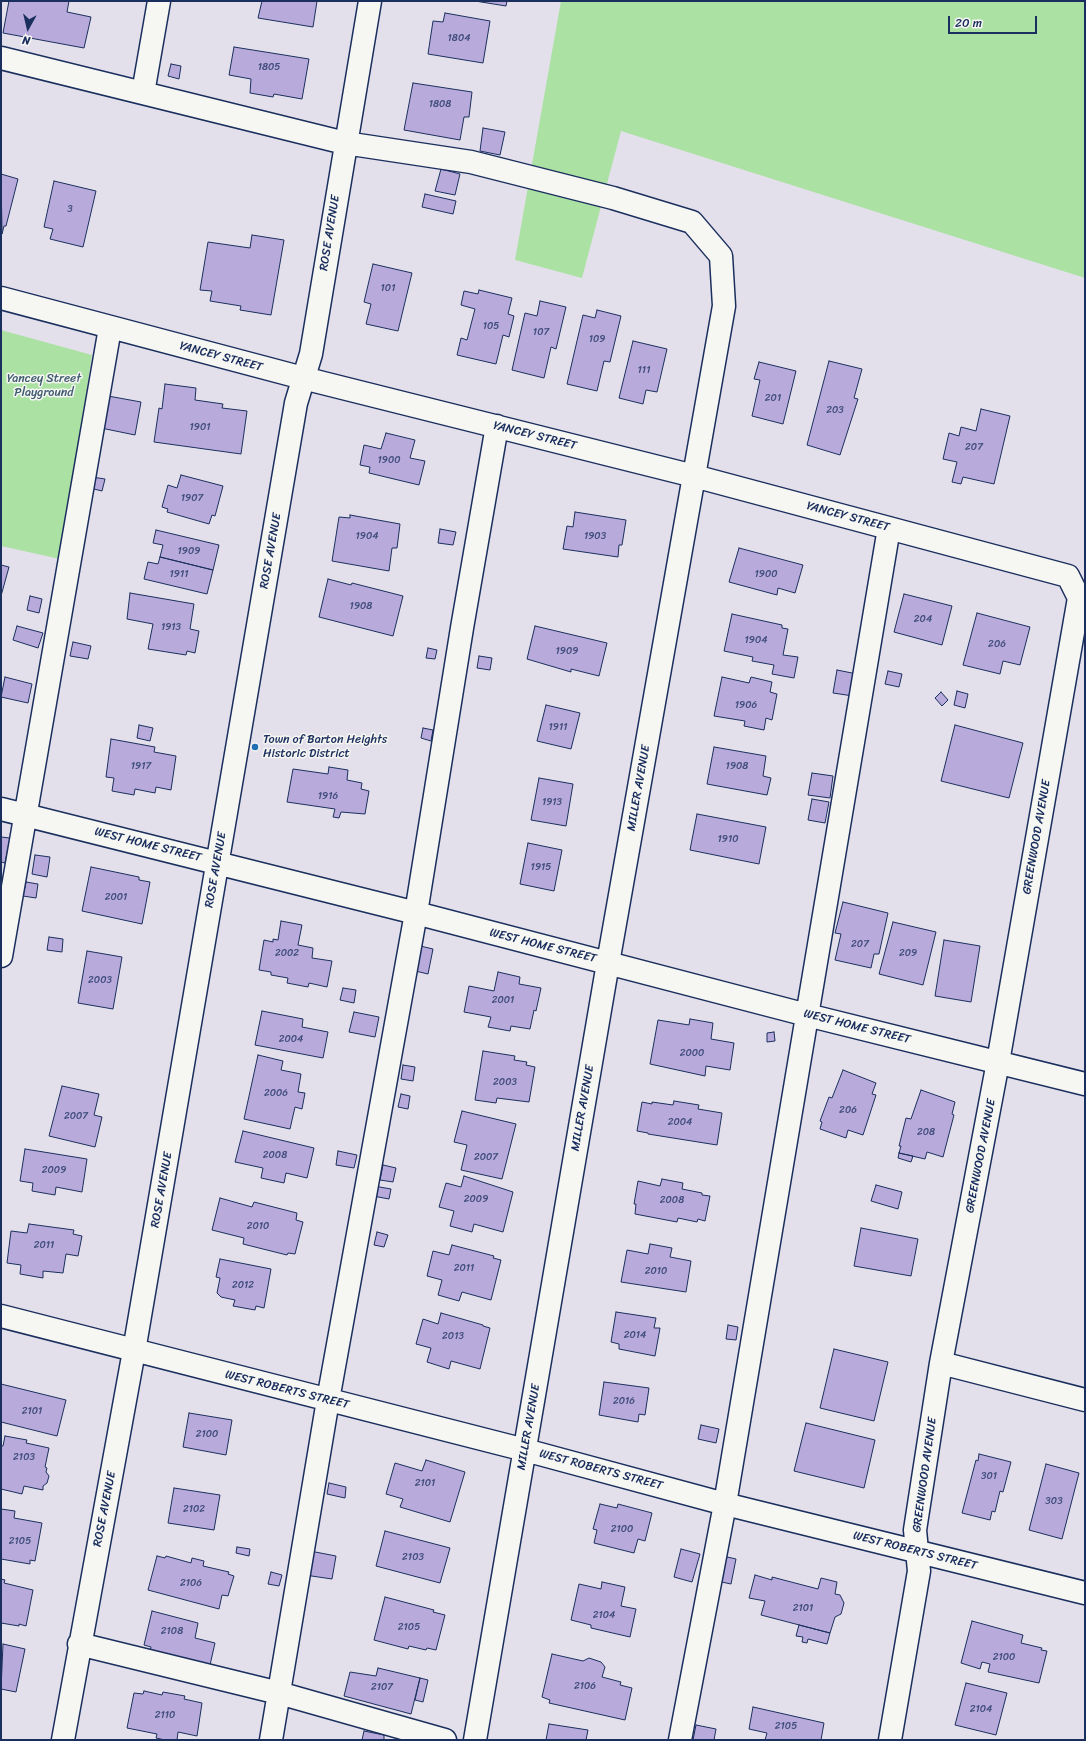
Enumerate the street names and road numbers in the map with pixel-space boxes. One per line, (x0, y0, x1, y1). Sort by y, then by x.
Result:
street label: ROSE AVENUE (317, 194, 343, 272)
street label: YANCEY STREET (178, 339, 264, 375)
street label: YANCEY STREET (492, 419, 578, 453)
street label: YANCEY STREET (805, 499, 891, 535)
street label: ROSE AVENUE (257, 512, 285, 590)
street label: MILLER AVENUE (624, 744, 654, 832)
street label: GREENWOOD AVENUE (1020, 779, 1054, 895)
street label: WEST HOME STREET (93, 825, 203, 865)
street label: ROSE AVENUE (202, 831, 230, 909)
street label: WEST HOME STREET (488, 926, 598, 966)
street label: WEST HOME STREET (802, 1007, 912, 1047)
street label: MILLER AVENUE (568, 1064, 598, 1152)
street label: GREENWOOD AVENUE (963, 1098, 999, 1214)
street label: ROSE AVENUE (148, 1151, 176, 1229)
street label: WEST ROBERTS STREET (223, 1368, 351, 1412)
street label: MILLER AVENUE (514, 1383, 544, 1471)
street label: GREENWOOD AVENUE (910, 1417, 940, 1533)
street label: WEST ROBERTS STREET (538, 1447, 664, 1493)
street label: ROSE AVENUE (91, 1470, 119, 1548)
street label: WEST ROBERTS STREET (851, 1529, 979, 1573)

